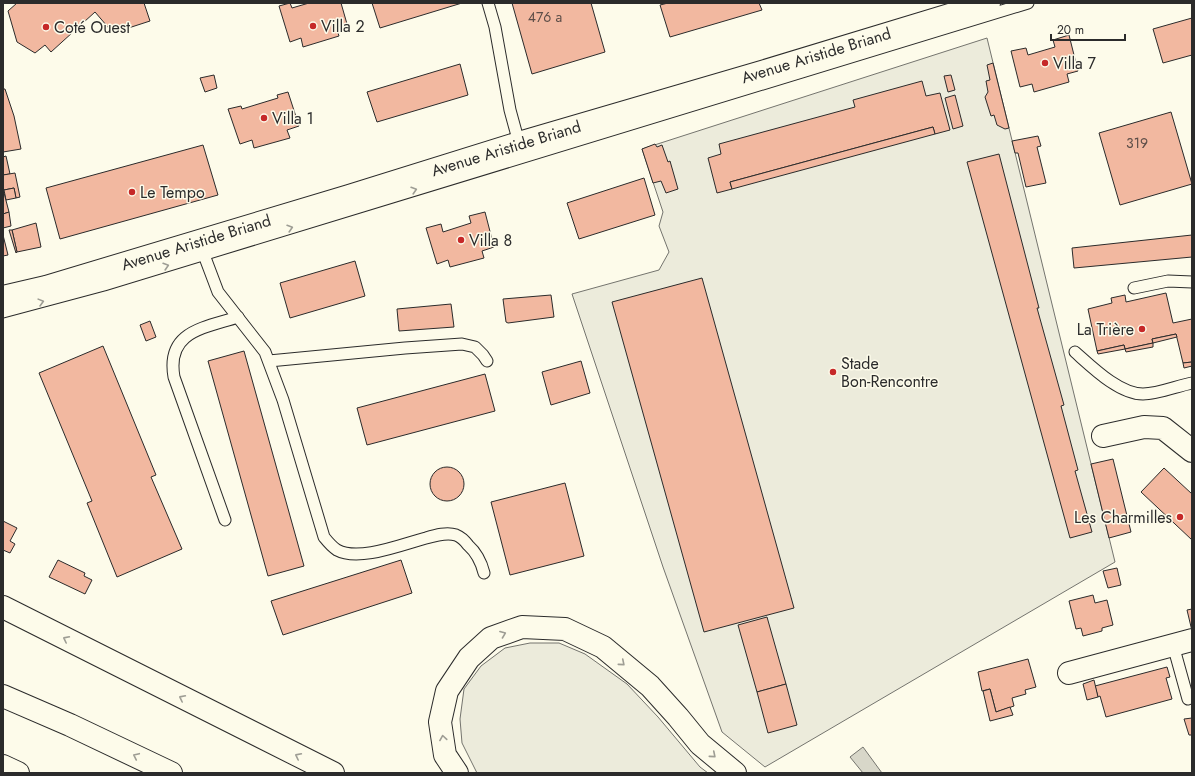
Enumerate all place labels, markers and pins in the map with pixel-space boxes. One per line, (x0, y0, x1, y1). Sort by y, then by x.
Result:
place label: Villa 2 (321, 15, 365, 38)
place label: Coté Ouest (54, 16, 130, 39)
marker: Villa 2 (308, 21, 318, 31)
marker: Coté Ouest (41, 22, 51, 32)
place label: Villa 7 (1053, 52, 1097, 75)
marker: Villa 7 (1040, 58, 1050, 68)
place label: Villa 1 (272, 107, 314, 130)
marker: Villa 1 (259, 113, 269, 123)
place label: Le Tempo (140, 181, 205, 204)
marker: Le Tempo (127, 187, 137, 197)
place label: Villa 8 (469, 229, 512, 252)
marker: Villa 8 (456, 235, 466, 245)
place label: La Trière (1077, 318, 1134, 341)
marker: La Trière (1137, 324, 1147, 334)
place label: Stade Bon-Rencontre (841, 352, 938, 393)
marker: Stade Bon-Rencontre (828, 367, 838, 377)
place label: Les Charmilles (1074, 506, 1172, 529)
marker: Les Charmilles (1175, 512, 1185, 522)

